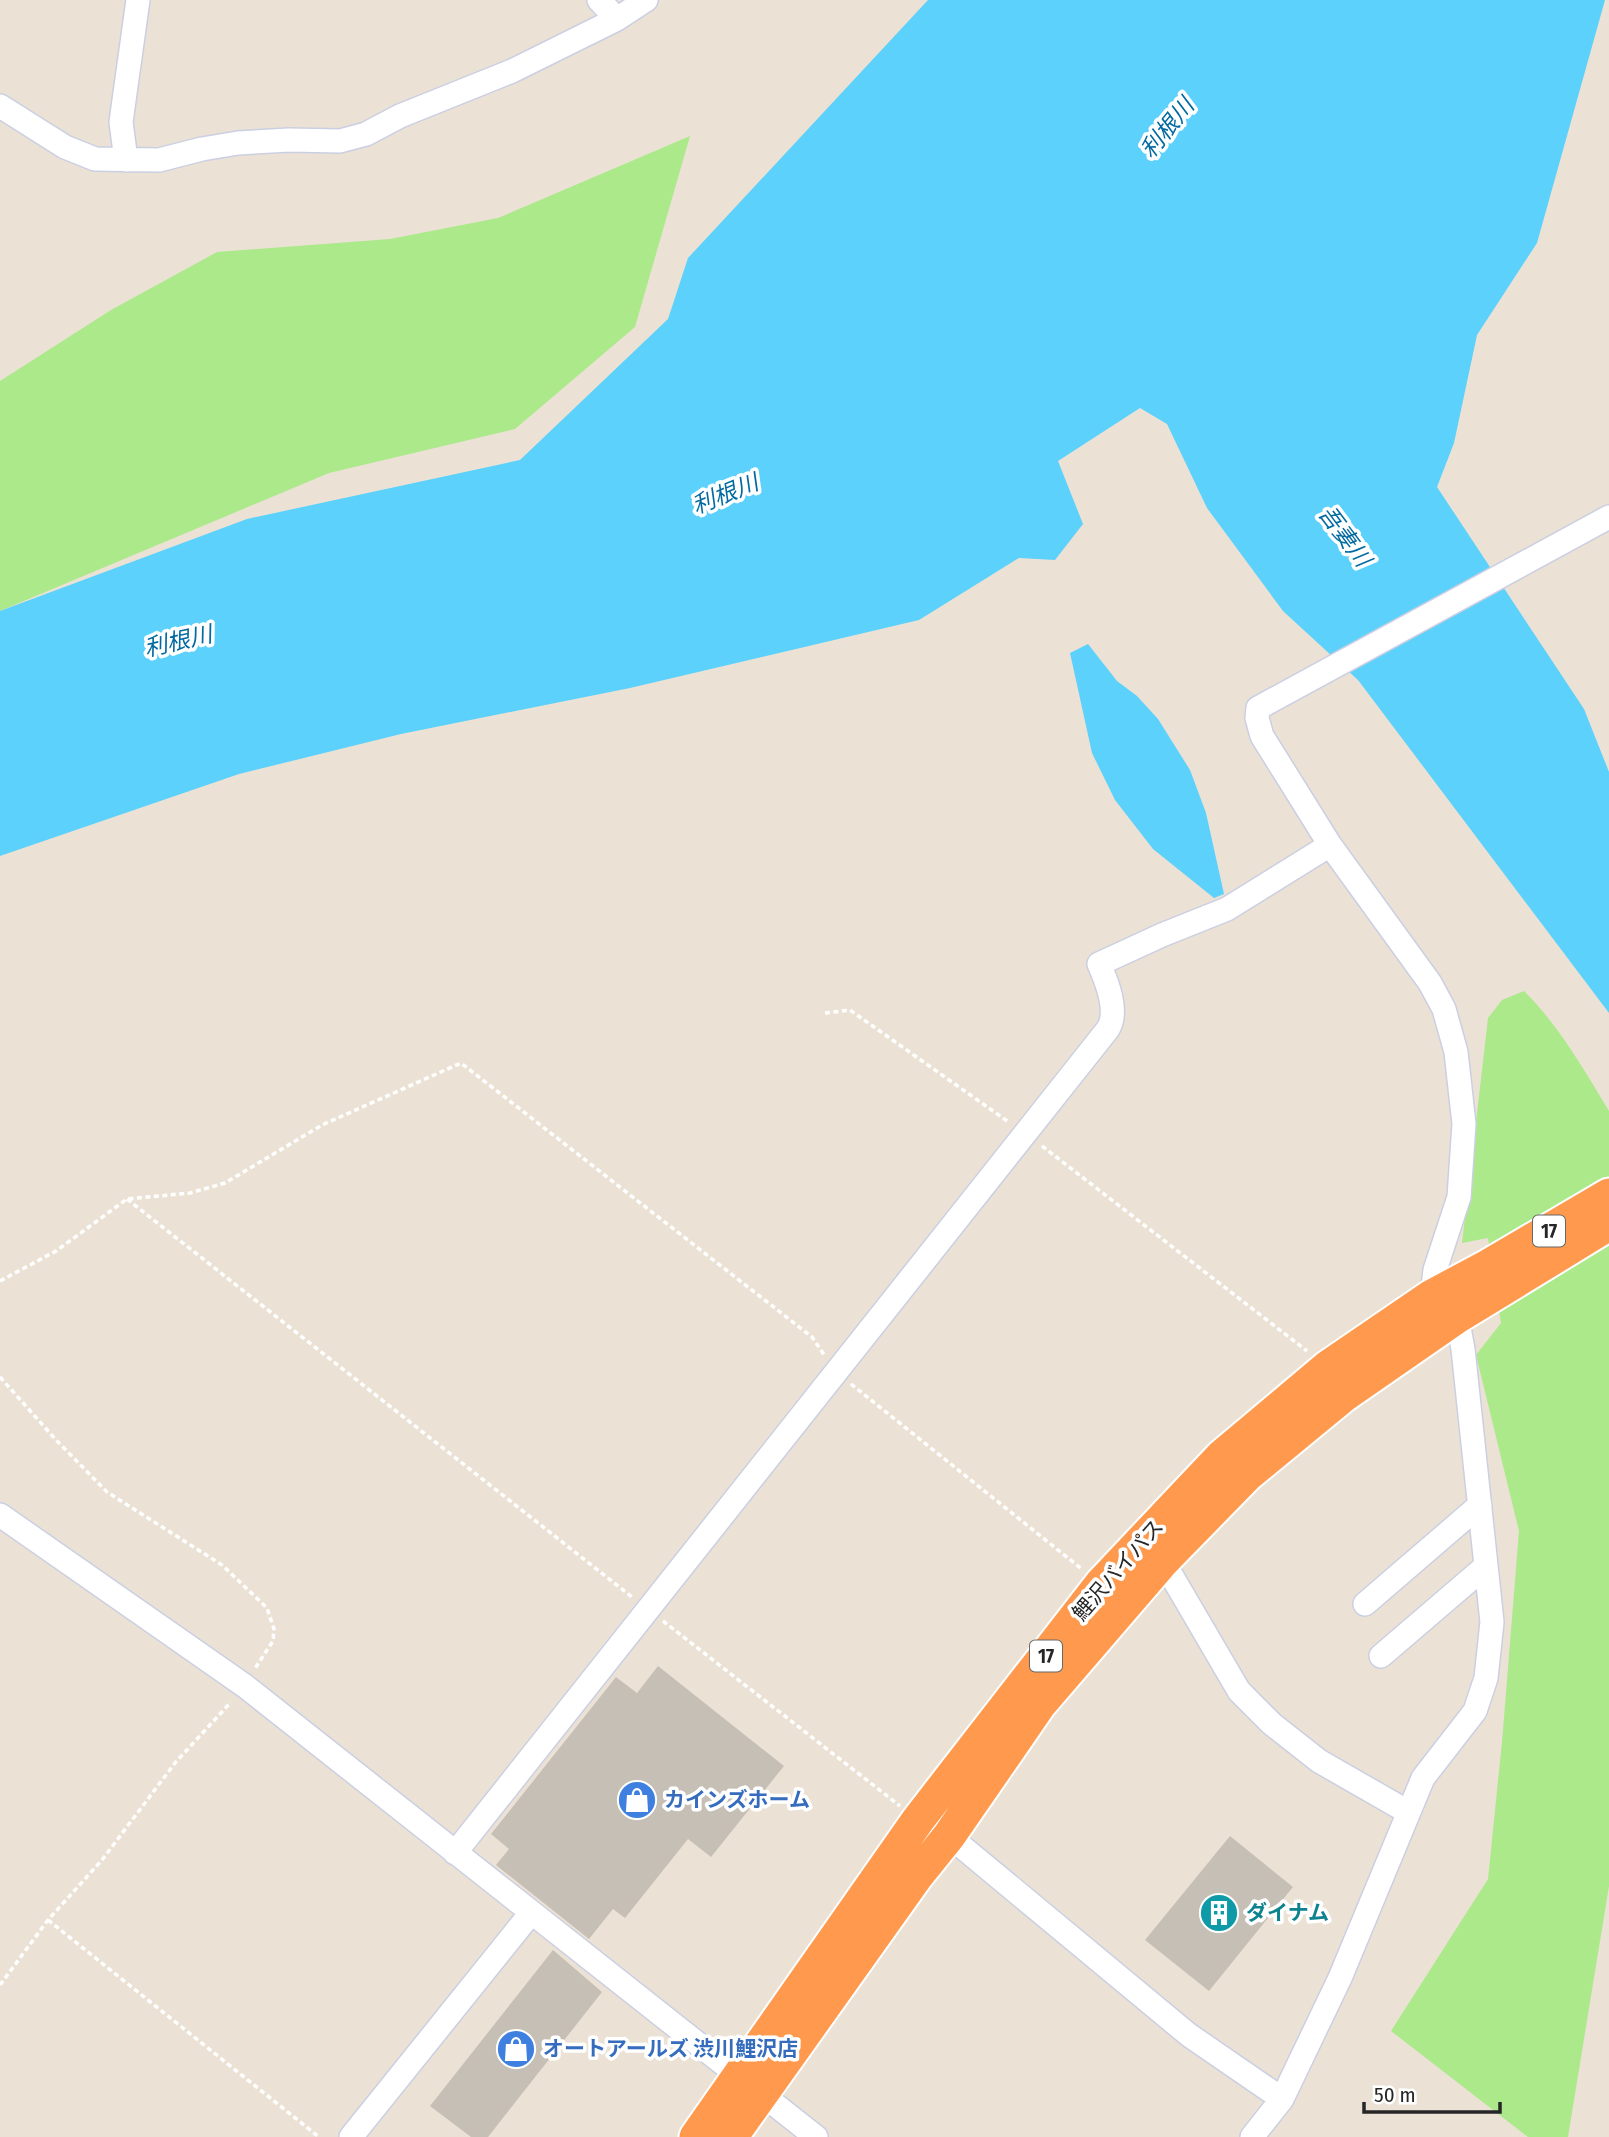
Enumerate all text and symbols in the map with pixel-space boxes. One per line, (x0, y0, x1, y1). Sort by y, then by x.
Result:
water label: 利根川 (1134, 90, 1201, 164)
water label: 利根川 (688, 467, 765, 520)
water label: 吾妻川 (1313, 500, 1379, 574)
water label: 利根川 (141, 619, 218, 662)
road number: 17 (1533, 1216, 1565, 1246)
street label: 鯉沢バイパス (1067, 1514, 1169, 1626)
road number: 17 (1030, 1640, 1062, 1672)
shop icon: カインズホーム (616, 1779, 658, 1821)
place label: カインズホーム (664, 1787, 810, 1813)
building icon: ダイナム (1198, 1892, 1240, 1934)
place label: ダイナム (1246, 1900, 1329, 1926)
shop icon: オートアールズ 渋川鯉沢店 (495, 2028, 537, 2070)
place label: オートアールズ 渋川鯉沢店 (543, 2036, 798, 2062)
scale bar (1364, 2070, 1500, 2114)
text: 50 m (1374, 2082, 1416, 2108)

